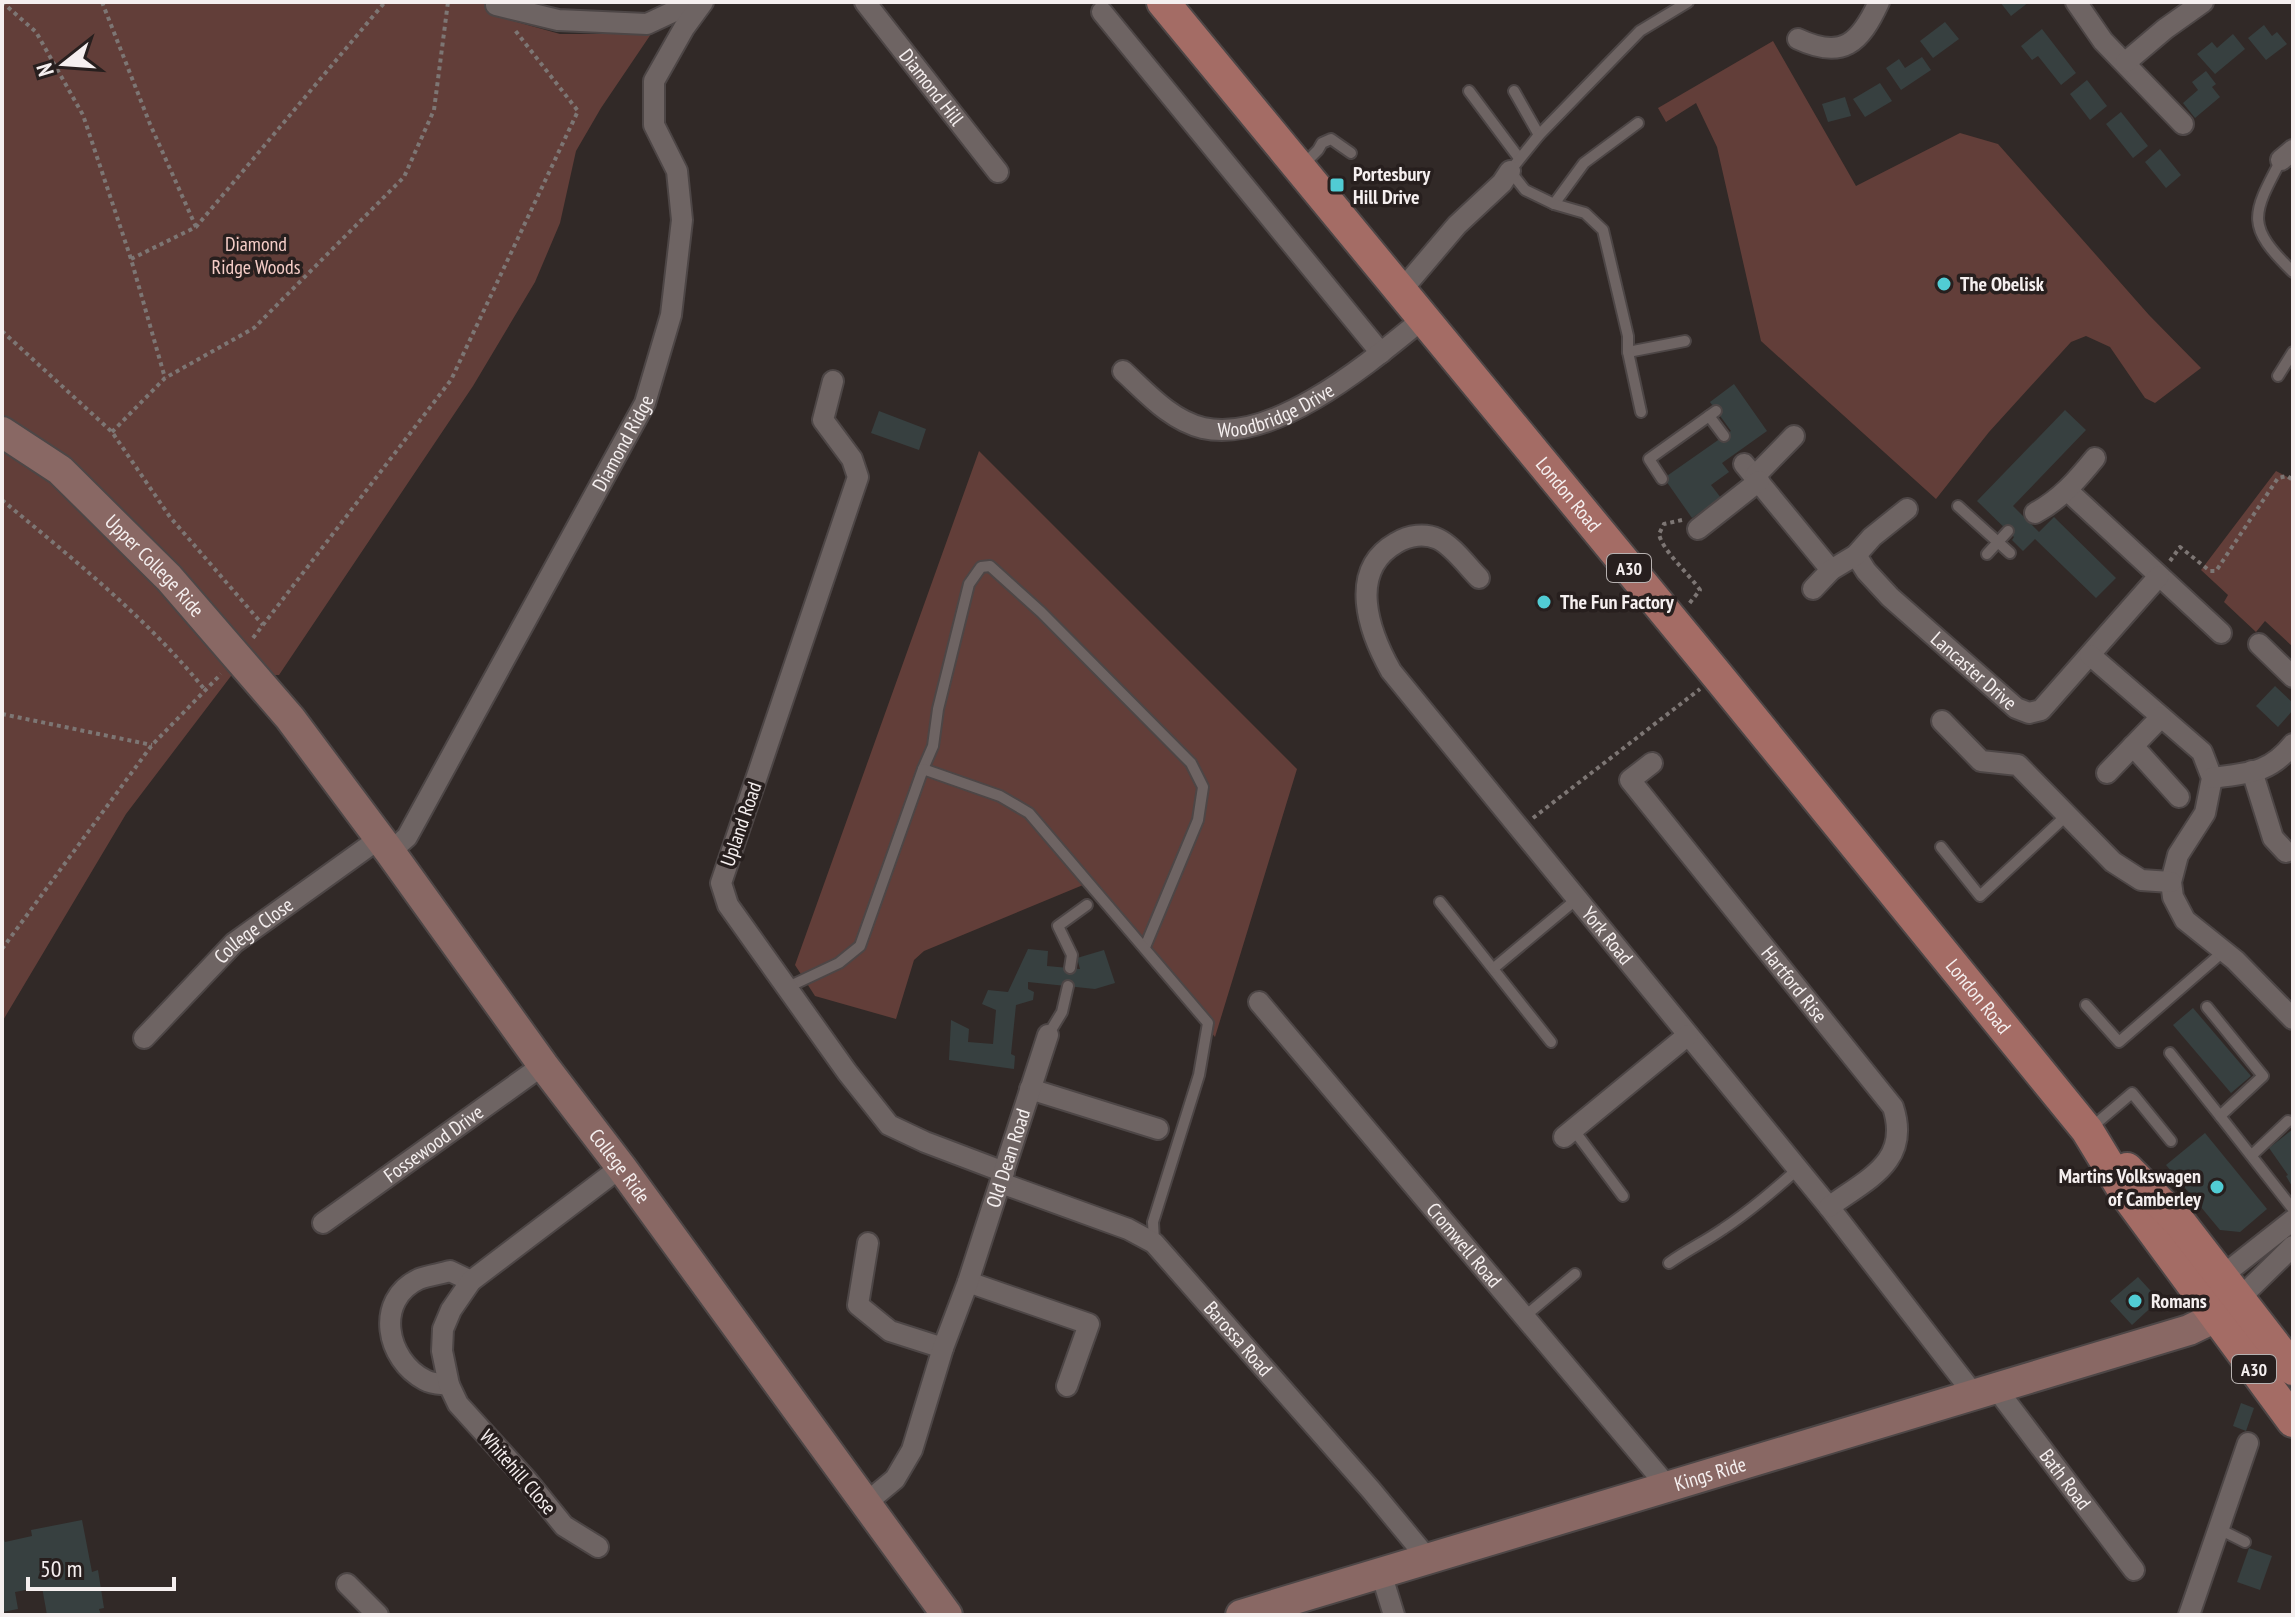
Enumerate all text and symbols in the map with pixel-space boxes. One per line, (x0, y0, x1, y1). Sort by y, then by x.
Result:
north arrow (24, 24, 104, 104)
street label: Diamond Hill (893, 43, 970, 131)
text: N (30, 60, 60, 80)
place label: Portesbury Hill Drive (1353, 161, 1431, 210)
marker: Portesbury Hill Drive (1328, 176, 1346, 194)
park label: Diamond Ridge Woods (212, 231, 301, 280)
place label: The Obelisk (1960, 271, 2045, 297)
marker: The Obelisk (1935, 275, 1953, 293)
street label: Woodbridge Drive (1217, 377, 1339, 443)
street label: Diamond Ridge (586, 392, 660, 496)
street label: London Road (1530, 452, 1607, 537)
street label: Upper College Ride (99, 509, 210, 622)
road number: A30 (1607, 554, 1651, 582)
place label: The Fun Factory (1560, 589, 1675, 615)
marker: The Fun Factory (1535, 593, 1553, 611)
street label: Lancaster Drive (1925, 626, 2022, 716)
street label: Upland Road (714, 778, 768, 870)
street label: College Close (208, 892, 298, 969)
street label: York Road (1576, 901, 1639, 970)
street label: Hartford Rise (1756, 941, 1833, 1028)
street label: London Road (1940, 954, 2017, 1039)
street label: Fossewood Drive (378, 1099, 488, 1188)
street label: Old Dean Road (980, 1105, 1036, 1211)
street label: College Ride (583, 1123, 656, 1208)
place label: Martins Volkswagen of Camberley (2059, 1163, 2202, 1212)
marker: Martins Volkswagen of Camberley (2208, 1178, 2226, 1196)
street label: Cromwell Road (1421, 1197, 1507, 1293)
place label: Romans (2151, 1288, 2207, 1314)
marker: Romans (2126, 1292, 2144, 1310)
street label: Barossa Road (1198, 1296, 1278, 1382)
road number: A30 (2232, 1355, 2276, 1383)
street label: Whitehill Close (474, 1424, 562, 1520)
street label: Bath Road (2034, 1444, 2097, 1515)
street label: Kings Ride (1671, 1451, 1749, 1497)
scale bar (28, 1541, 174, 1591)
text: 50 m (40, 1553, 82, 1584)

